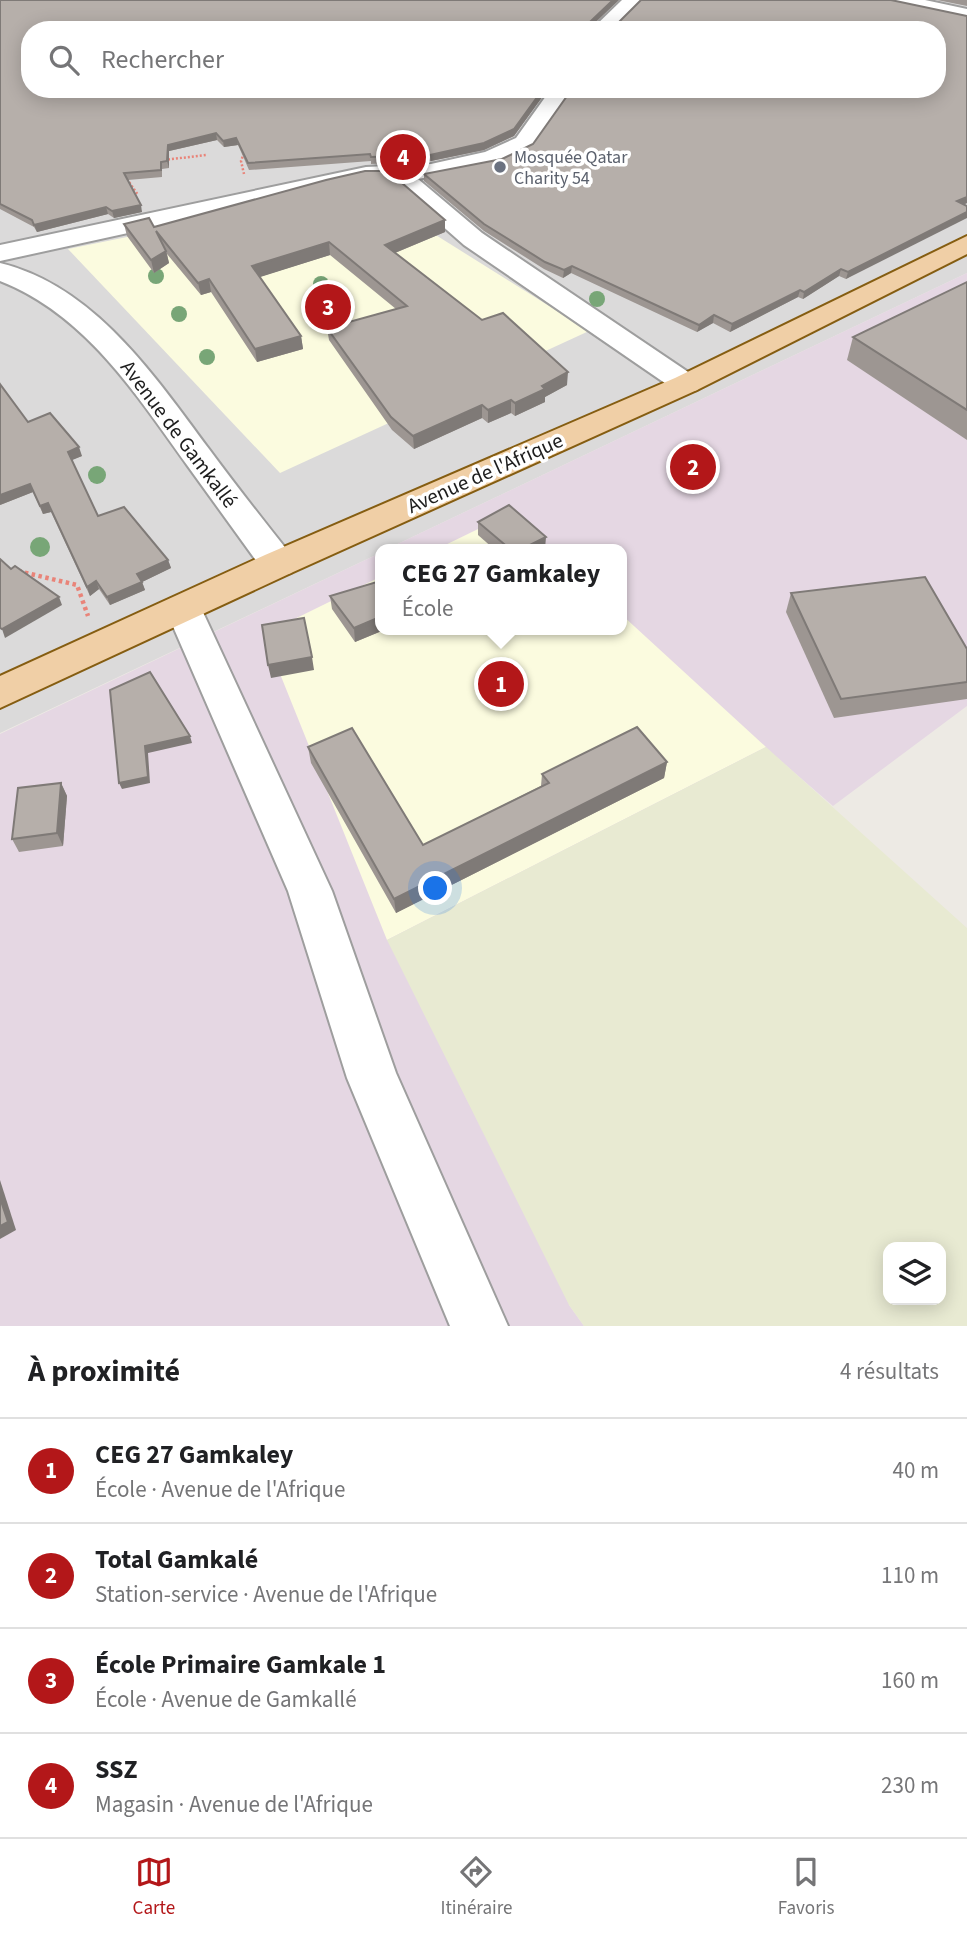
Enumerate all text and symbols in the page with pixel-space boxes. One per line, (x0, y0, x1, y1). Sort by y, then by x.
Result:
search box (21, 21, 946, 98)
icon: search (45, 41, 83, 79)
text: Rechercher (101, 41, 224, 78)
pin: 4 (380, 131, 426, 183)
place label: Mosquée Qatar Charity 54 (514, 145, 628, 191)
marker: Mosquée Qatar Charity 54 (492, 159, 508, 175)
pin: 3 (305, 281, 351, 333)
street label: Avenue de Gamkallé (113, 354, 245, 514)
street label: Avenue de l'Afrique (402, 425, 568, 521)
pin: 2 (670, 441, 716, 493)
popup (375, 544, 627, 635)
text: CEG 27 Gamkaley (402, 555, 600, 592)
text: École (402, 592, 453, 625)
pin: 1 (478, 658, 524, 710)
your location (418, 871, 452, 905)
map controls (883, 1242, 946, 1305)
button: layers (883, 1242, 946, 1305)
text: À proximité (28, 1350, 180, 1393)
text: 4 résultats (840, 1355, 939, 1388)
text: CEG 27 Gamkaley (95, 1436, 293, 1473)
text: 1 (45, 1454, 57, 1487)
text: 40 m (892, 1454, 939, 1487)
text: École · Avenue de l'Afrique (95, 1473, 345, 1506)
text: Total Gamkalé (95, 1541, 258, 1578)
text: 2 (45, 1559, 57, 1592)
text: 110 m (881, 1559, 939, 1592)
text: Station-service · Avenue de l'Afrique (95, 1578, 437, 1611)
text: École Primaire Gamkale 1 (95, 1646, 386, 1683)
text: 3 (45, 1664, 57, 1697)
text: 160 m (881, 1664, 939, 1697)
text: École · Avenue de Gamkallé (95, 1683, 357, 1716)
text: SSZ (95, 1751, 138, 1788)
text: 4 (45, 1769, 57, 1802)
text: 230 m (881, 1769, 939, 1802)
text: Magasin · Avenue de l'Afrique (95, 1788, 373, 1821)
tab: Carte (133, 1853, 175, 1922)
tab: Itinéraire (440, 1853, 513, 1922)
tab: Favoris (778, 1853, 834, 1922)

